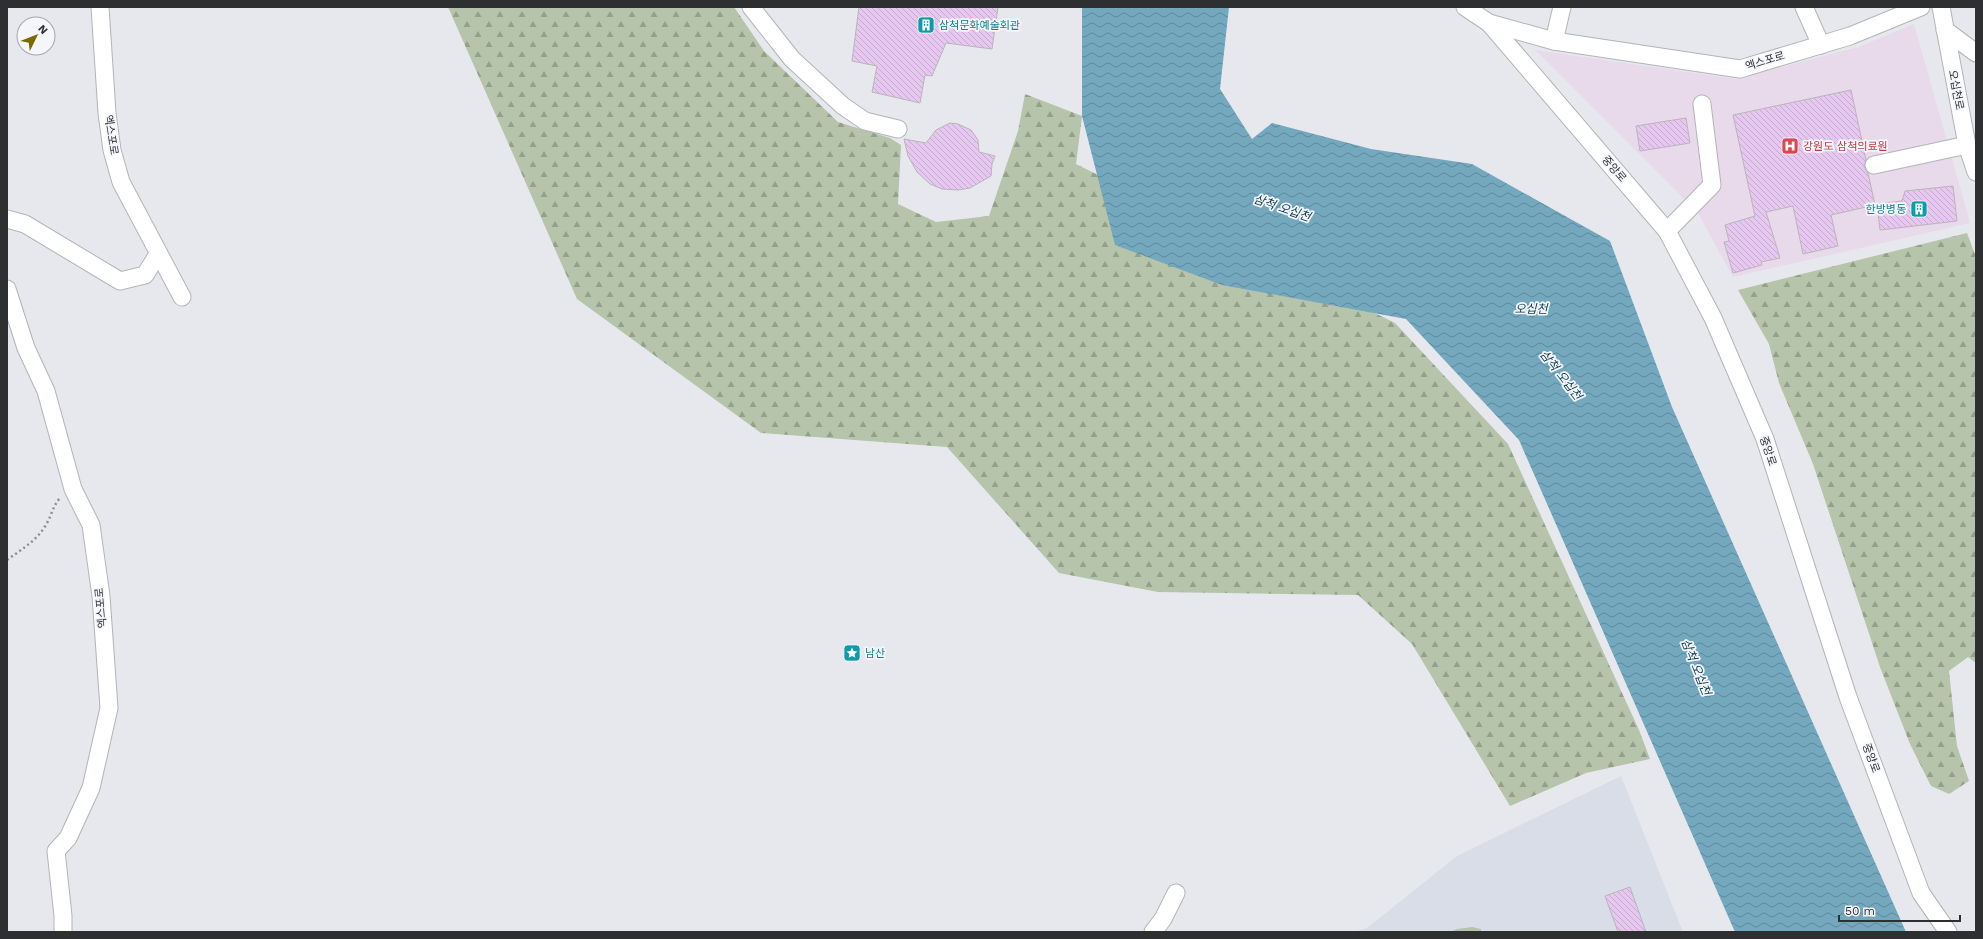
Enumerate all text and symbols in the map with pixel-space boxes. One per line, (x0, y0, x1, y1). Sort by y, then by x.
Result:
building icon: 삼척문화예술회관 (916, 15, 936, 35)
north arrow (16, 16, 56, 56)
place label: 삼척문화예술회관 (939, 19, 1020, 32)
text: N (35, 22, 50, 37)
street label: 엑스포로 (1744, 49, 1786, 73)
street label: 오십천로 (1946, 69, 1966, 111)
street label: 엑스포로 (101, 114, 121, 156)
hospital icon: 강원도 삼척의료원 (1780, 136, 1800, 156)
place label: 강원도 삼척의료원 (1803, 140, 1888, 153)
street label: 중앙로 (1599, 153, 1629, 185)
water label: 삼척 오십천 (1252, 192, 1314, 225)
building icon: 한방병동 (1909, 199, 1929, 219)
place label: 한방병동 (1866, 203, 1906, 216)
water label: 오십천 (1514, 302, 1550, 316)
water label: 삼척 오십천 (1537, 347, 1586, 404)
street label: 중앙로 (1757, 435, 1779, 467)
street label: 엑스포로 (93, 587, 109, 629)
water label: 삼척 오십천 (1678, 637, 1714, 699)
place icon: 남산 (842, 643, 862, 663)
place label: 남산 (865, 647, 885, 660)
street label: 중앙로 (1860, 742, 1882, 774)
scale bar (1839, 897, 1960, 923)
text: 50 m (1845, 904, 1875, 918)

